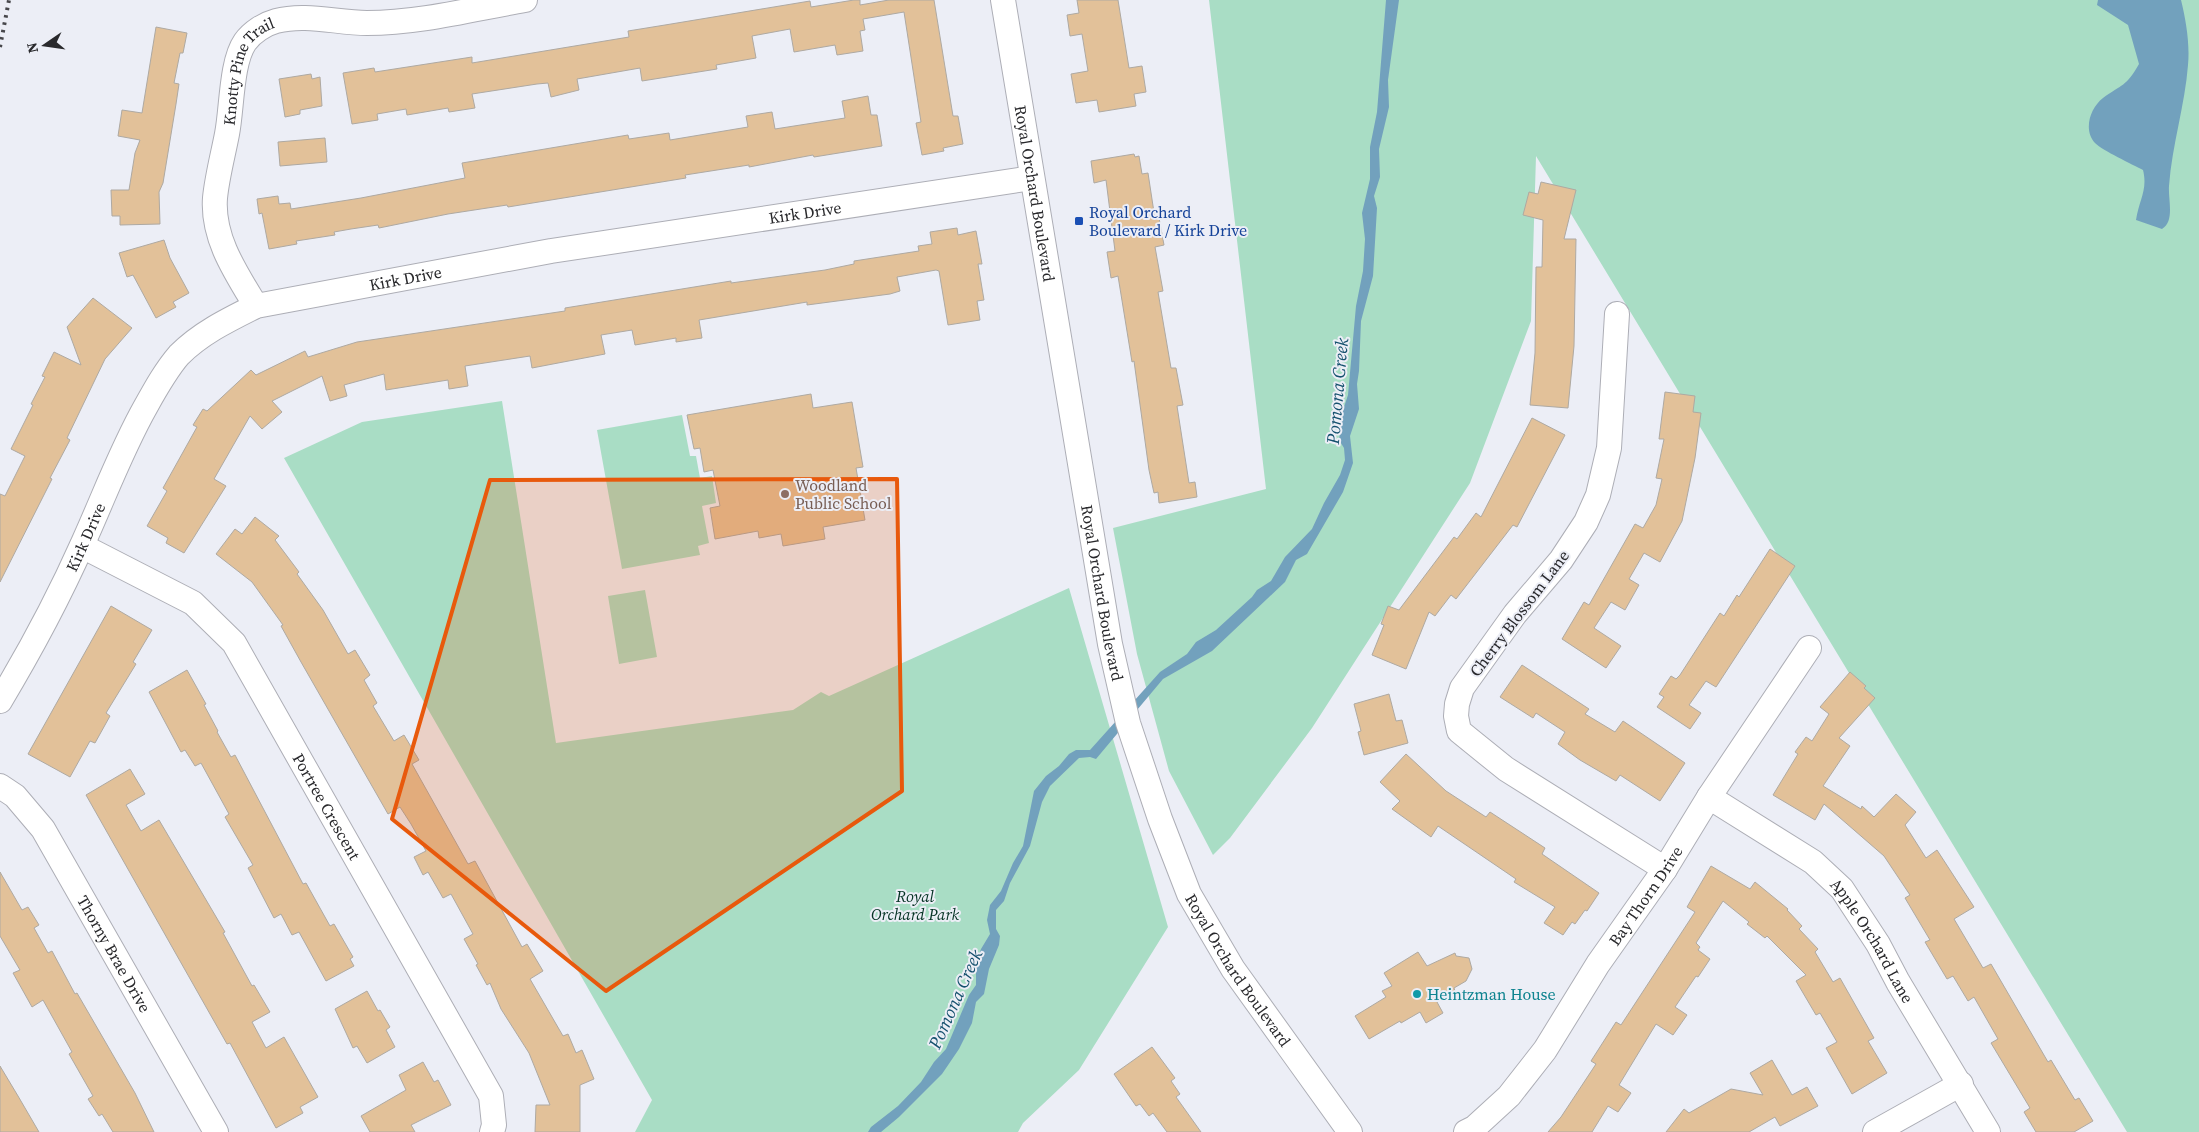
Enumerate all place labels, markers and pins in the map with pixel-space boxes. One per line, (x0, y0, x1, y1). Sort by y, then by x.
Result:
place label: Royal Orchard Boulevard / Kirk Drive (1089, 201, 1247, 241)
marker: Royal Orchard Boulevard / Kirk Drive (1073, 215, 1085, 227)
place label: Woodland Public School (795, 474, 892, 514)
marker: Woodland Public School (779, 488, 791, 500)
place label: Heintzman House (1427, 983, 1556, 1005)
marker: Heintzman House (1411, 988, 1423, 1000)

